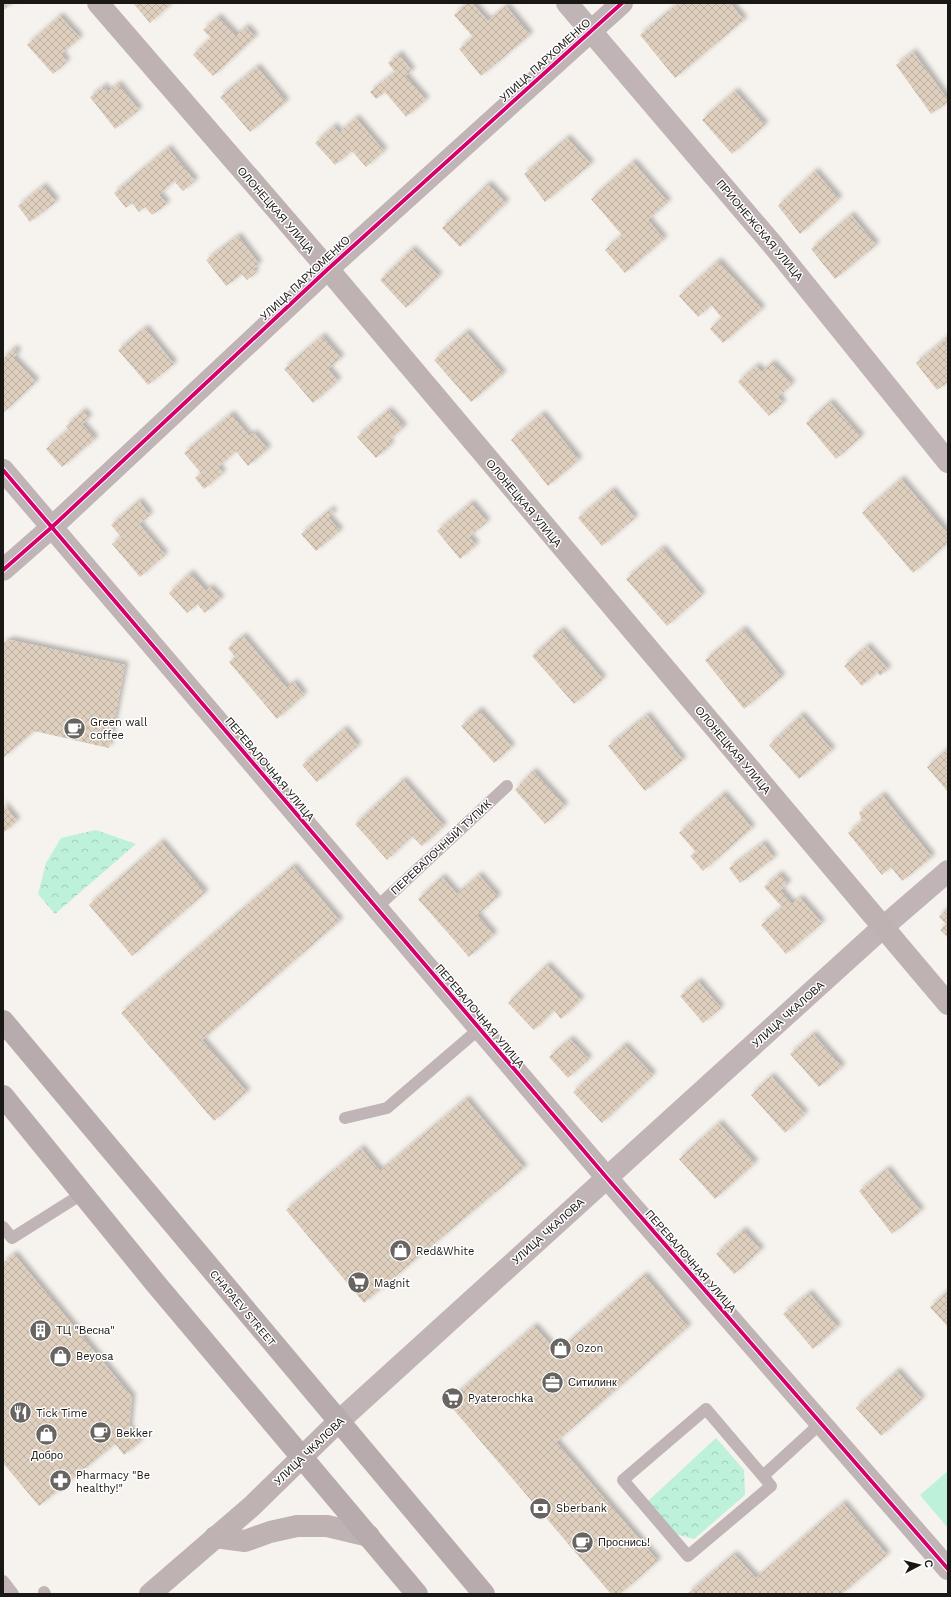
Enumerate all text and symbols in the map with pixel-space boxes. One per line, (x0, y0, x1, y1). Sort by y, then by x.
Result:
street label: УЛИЦА ПАРХОМЕНКО (497, 16, 594, 105)
street label: ОЛОНЕЦКАЯ УЛИЦА (235, 164, 317, 257)
street label: ПРИОНЕЖСКАЯ УЛИЦА (714, 177, 806, 284)
street label: УЛИЦА ПАРХОМЕНКО (258, 233, 353, 323)
street label: ОЛОНЕЦКАЯ УЛИЦА (483, 457, 564, 550)
street label: ОЛОНЕЦКАЯ УЛИЦА (692, 704, 773, 797)
cafe icon: Green wall coffee (61, 715, 87, 741)
street label: ПЕРЕВАЛОЧНАЯ УЛИЦА (222, 715, 317, 824)
place label: Green wall coffee (90, 716, 148, 742)
street label: ПЕРЕВАЛОЧНЫЙ ТУПИК (388, 797, 495, 897)
street label: ПЕРЕВАЛОЧНАЯ УЛИЦА (432, 962, 527, 1071)
street label: УЛИЦА ЧКАЛОВА (750, 978, 827, 1050)
street label: УЛИЦА ЧКАЛОВА (510, 1195, 587, 1267)
street label: ПЕРЕВАЛОЧНАЯ УЛИЦА (643, 1207, 739, 1316)
shop icon: Red&White (388, 1238, 414, 1264)
place label: Red&White (416, 1245, 474, 1258)
street label: CHAPAEV STREET (207, 1268, 278, 1349)
supermarket icon: Magnit (346, 1270, 372, 1296)
place label: Magnit (374, 1277, 410, 1290)
building icon: ТЦ "Весна" (27, 1317, 53, 1343)
place label: ТЦ "Весна" (56, 1324, 115, 1337)
shop icon: Ozon (547, 1335, 573, 1361)
place label: Ozon (576, 1342, 603, 1355)
shop icon: Beyosa (47, 1343, 73, 1369)
place label: Beyosa (76, 1350, 114, 1363)
office icon: Ситилинк (540, 1369, 566, 1395)
place label: Ситилинк (568, 1376, 617, 1389)
supermarket icon: Pyaterochka (439, 1385, 465, 1411)
place label: Pyaterochka (468, 1392, 533, 1405)
restaurant icon: Tick Time (8, 1400, 34, 1426)
place label: Tick Time (36, 1407, 87, 1420)
street label: УЛИЦА ЧКАЛОВА (272, 1414, 348, 1488)
cafe icon: Bekker (88, 1420, 114, 1446)
shop icon: Добро (34, 1422, 60, 1448)
place label: Bekker (116, 1427, 153, 1440)
place label: Добро (31, 1449, 63, 1462)
pharmacy icon: Pharmacy "Be healthy!" (48, 1468, 74, 1494)
place label: Pharmacy "Be healthy!" (76, 1469, 150, 1495)
bank icon: Sberbank (528, 1495, 554, 1521)
place label: Sberbank (556, 1502, 607, 1515)
cafe icon: Проснись! (569, 1529, 595, 1555)
place label: Проснись! (598, 1536, 650, 1549)
north arrow (899, 1545, 939, 1585)
text: С (921, 1559, 935, 1569)

